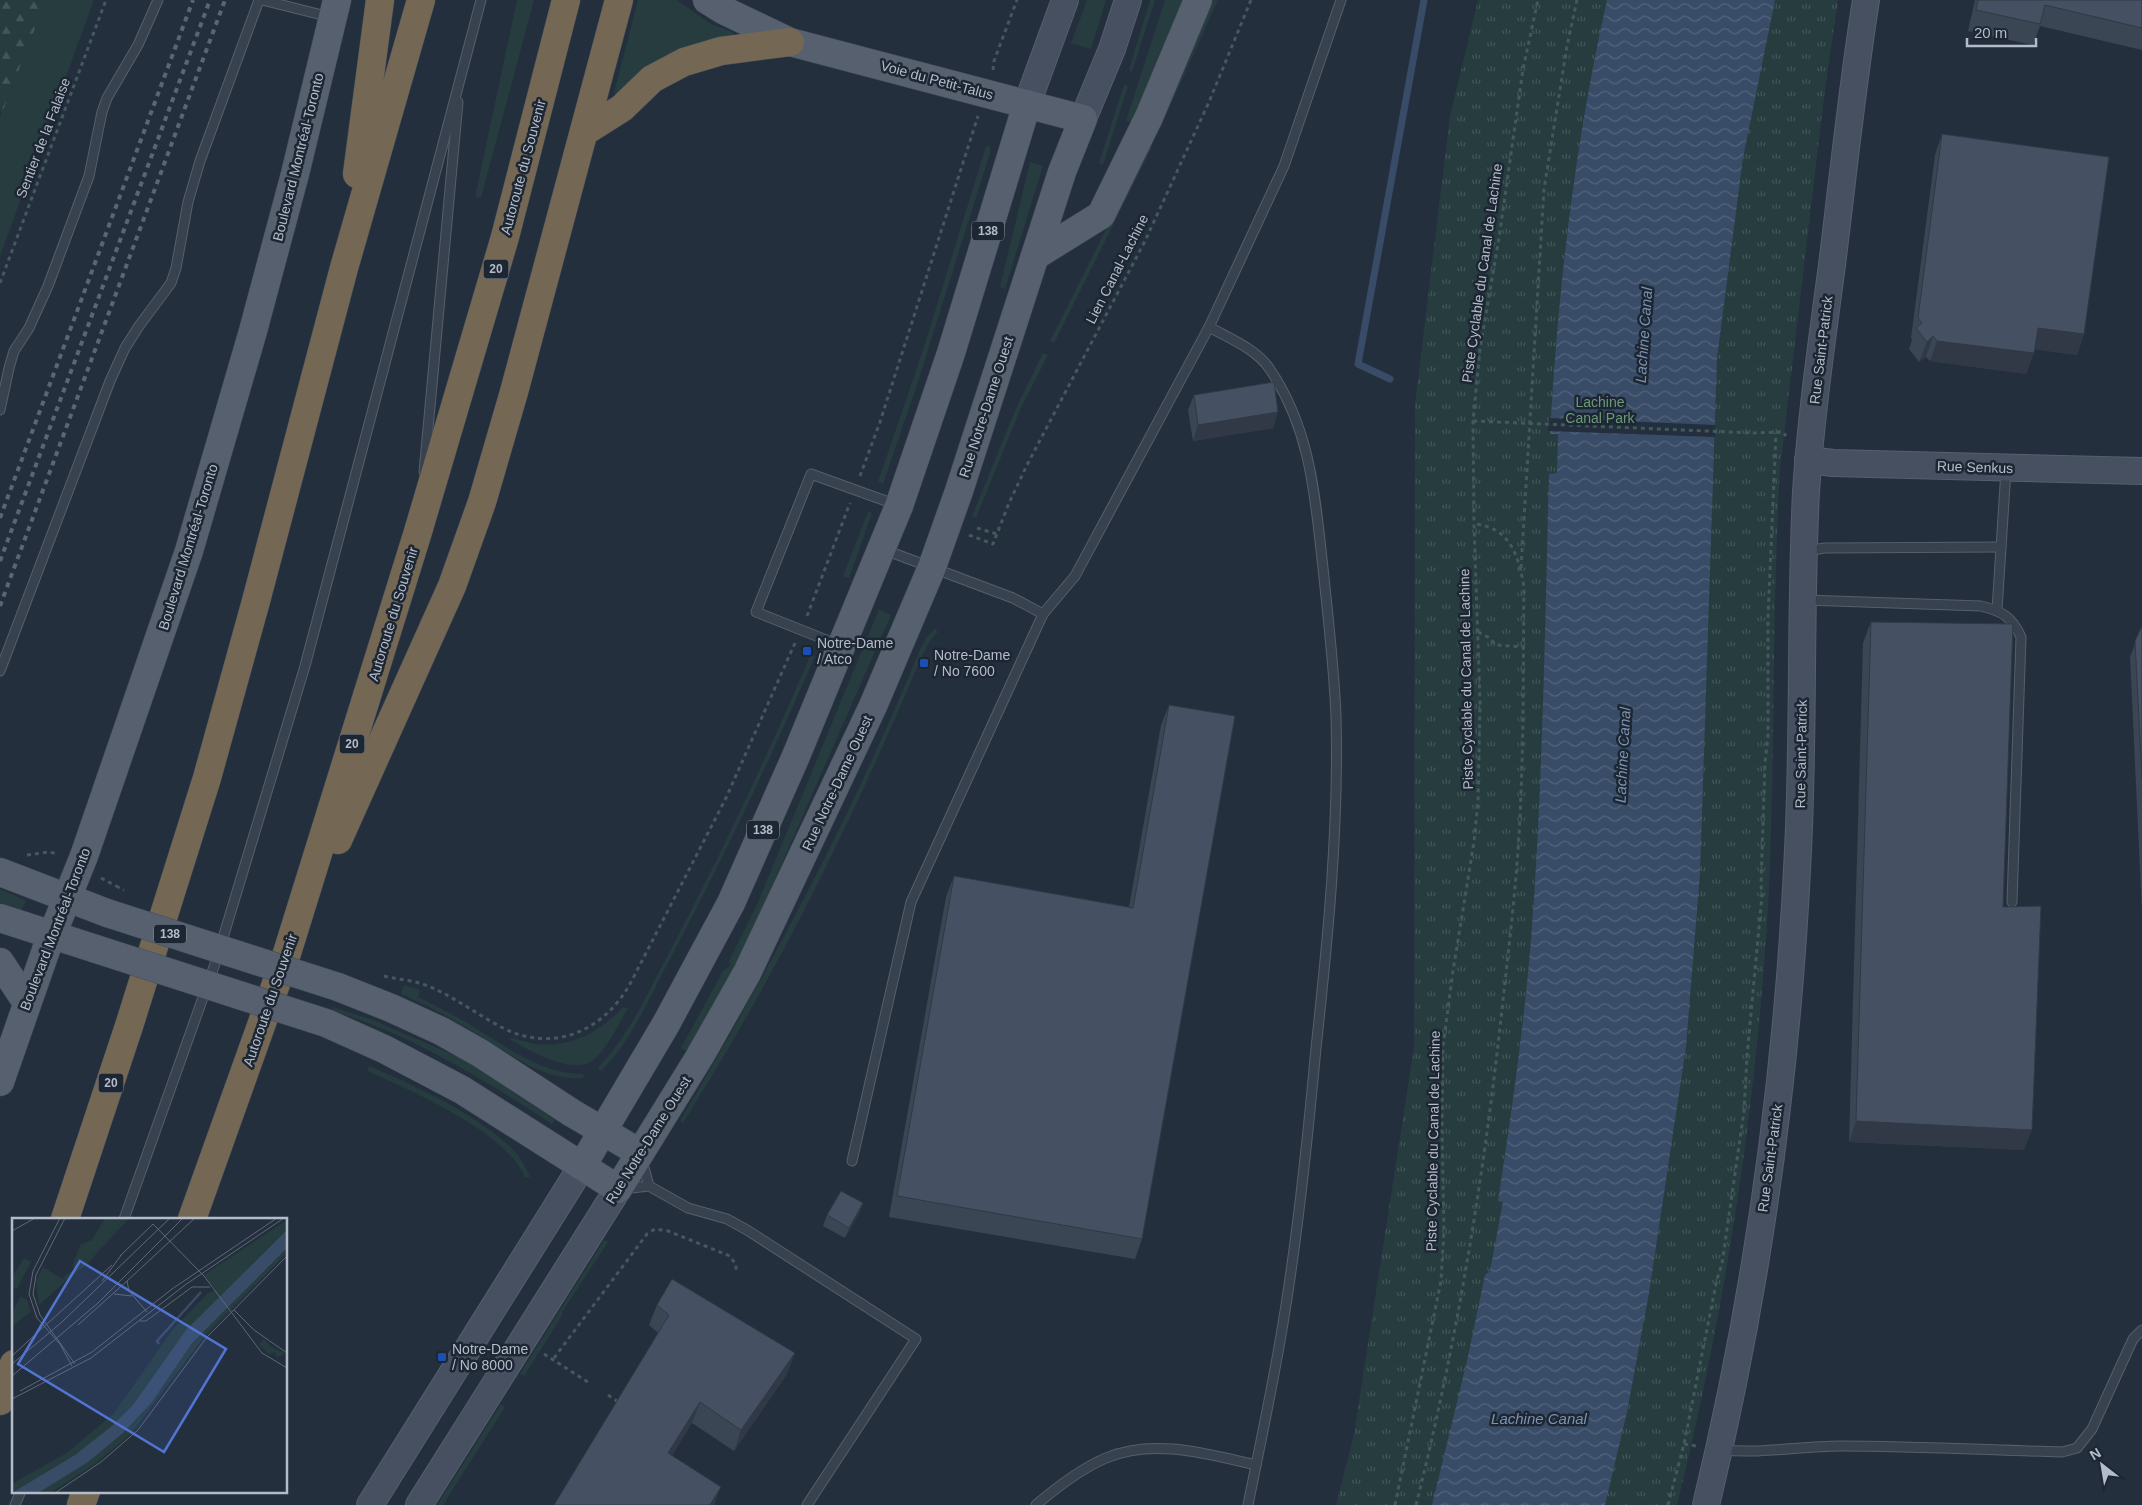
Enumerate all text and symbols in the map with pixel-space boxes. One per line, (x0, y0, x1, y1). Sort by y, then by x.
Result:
scale bar (1967, 15, 2036, 47)
text: 20 m (1974, 24, 2007, 41)
street label: Voie du Petit-Talus (879, 57, 995, 103)
street label: Boulevard Montréal-Toronto (269, 71, 327, 243)
street label: Sentier de la Falaise (13, 75, 73, 200)
street label: Autoroute du Souvenir (497, 97, 549, 236)
street label: Piste Cyclable du Canal de Lachine (1459, 162, 1505, 384)
street label: Lien Canal-Lachine (1082, 211, 1152, 326)
road number: 138 (972, 222, 1004, 240)
road number: 20 (484, 260, 508, 278)
water label: Lachine Canal (1632, 286, 1655, 383)
street label: Rue Saint-Patrick (1806, 294, 1836, 405)
street label: Rue Notre-Dame Ouest (956, 334, 1016, 479)
park label: Lachine Canal Park (1565, 394, 1636, 426)
street label: Rue Senkus (1937, 458, 2013, 476)
street label: Boulevard Montréal-Toronto (155, 462, 221, 632)
street label: Autoroute du Souvenir (365, 545, 421, 683)
street label: Piste Cyclable du Canal de Lachine (1456, 568, 1476, 790)
place label: Notre-Dame / Atco (817, 635, 893, 667)
marker: Notre-Dame / Atco (801, 645, 813, 657)
place label: Notre-Dame / No 7600 (934, 647, 1010, 679)
marker: Notre-Dame / No 7600 (918, 657, 930, 669)
street label: Rue Saint-Patrick (1792, 698, 1810, 809)
water label: Lachine Canal (1612, 706, 1634, 803)
street label: Rue Notre-Dame Ouest (799, 713, 875, 853)
road number: 20 (340, 734, 364, 754)
road number: 138 (747, 820, 779, 840)
street label: Boulevard Montréal-Toronto (17, 845, 93, 1013)
road number: 138 (154, 924, 186, 944)
street label: Autoroute du Souvenir (240, 931, 300, 1068)
street label: Piste Cyclable du Canal de Lachine (1423, 1030, 1443, 1252)
street label: Rue Notre-Dame Ouest (602, 1073, 694, 1207)
road number: 20 (98, 1074, 124, 1092)
street label: Rue Saint-Patrick (1754, 1102, 1786, 1213)
inset map (12, 1218, 288, 1492)
place label: Notre-Dame / No 8000 (452, 1341, 528, 1373)
marker: Notre-Dame / No 8000 (436, 1351, 448, 1363)
water label: Lachine Canal (1491, 1410, 1588, 1427)
north arrow (2077, 1440, 2127, 1490)
text: N (2087, 1444, 2104, 1463)

